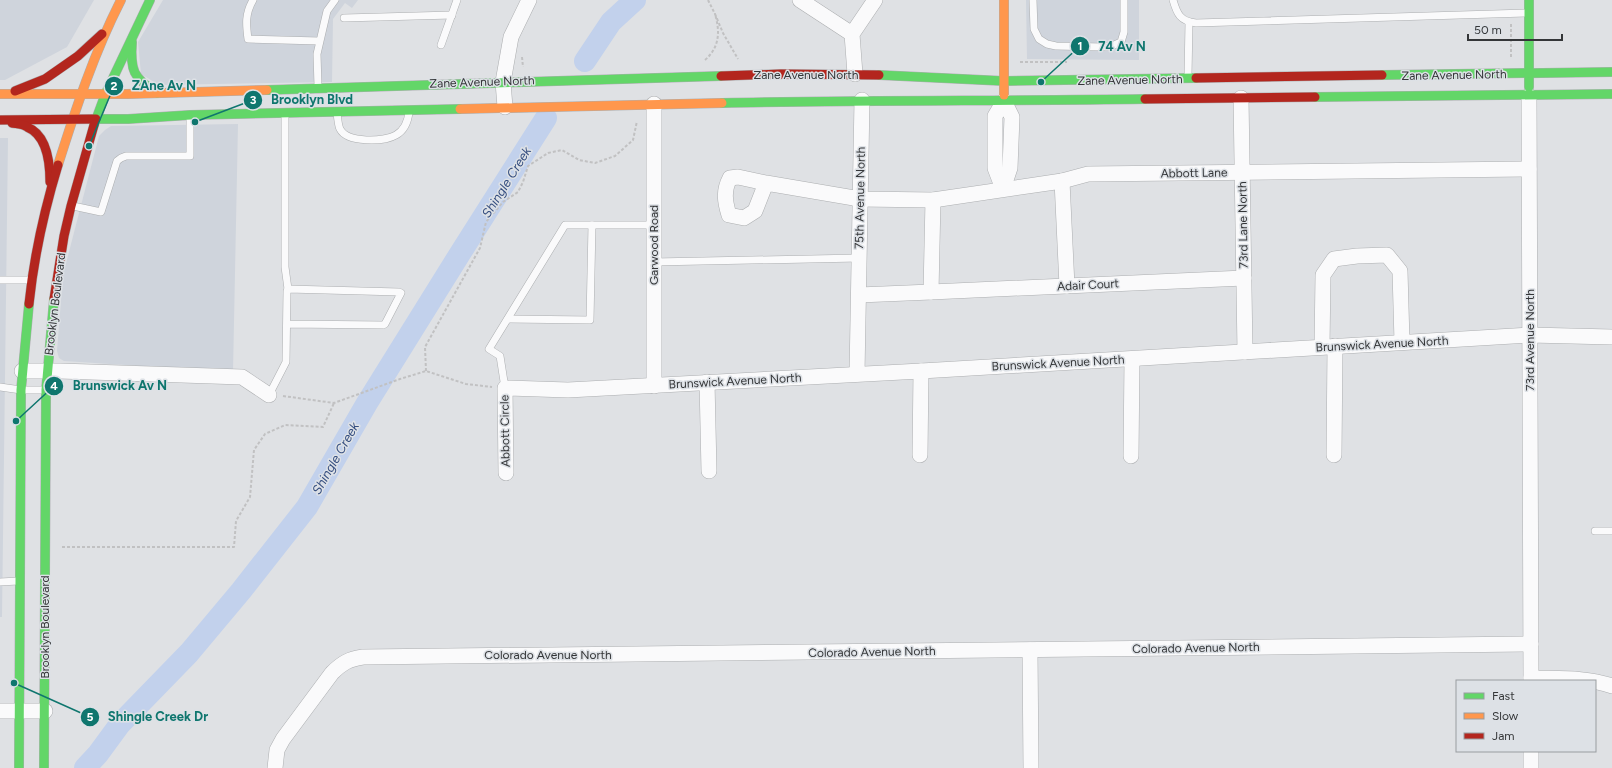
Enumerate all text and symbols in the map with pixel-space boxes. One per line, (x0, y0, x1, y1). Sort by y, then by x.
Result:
scale bar (1468, 16, 1562, 42)
text: 50 m (1474, 23, 1502, 37)
callout: 74 Av N (1070, 34, 1153, 59)
text: 1 (1077, 39, 1083, 53)
text: 74 Av N (1098, 39, 1146, 54)
street label: Zane Avenue North (1401, 67, 1507, 83)
street label: Zane Avenue North (753, 68, 859, 82)
street label: Zane Avenue North (1077, 72, 1183, 88)
callout: ZAne Av N (104, 73, 205, 98)
street label: Zane Avenue North (429, 73, 535, 91)
text: ZAne Av N (132, 78, 196, 93)
text: 2 (111, 79, 118, 93)
callout: Brooklyn Blvd (243, 87, 361, 112)
text: Brooklyn Blvd (271, 92, 353, 107)
text: 3 (250, 93, 257, 107)
water label: Shingle Creek (479, 143, 535, 220)
street label: 75th Avenue North (852, 146, 868, 249)
street label: Abbott Lane (1160, 165, 1228, 181)
street label: 73rd Lane North (1235, 181, 1251, 269)
street label: Garwood Road (647, 205, 661, 285)
street label: Brooklyn Boulevard (42, 252, 68, 356)
street label: Adair Court (1057, 276, 1120, 294)
street label: 73rd Avenue North (1523, 289, 1537, 391)
street label: Brunswick Avenue North (1315, 334, 1449, 354)
street label: Brunswick Avenue North (991, 353, 1125, 373)
street label: Brunswick Avenue North (668, 371, 802, 391)
callout: Brunswick Av N (44, 373, 175, 398)
text: Brunswick Av N (73, 378, 167, 393)
text: 4 (50, 379, 58, 393)
street label: Abbott Circle (497, 394, 513, 467)
water label: Shingle Creek (309, 419, 362, 497)
street label: Brooklyn Boulevard (38, 575, 52, 679)
street label: Colorado Avenue North (1132, 640, 1260, 656)
street label: Colorado Avenue North (808, 644, 936, 660)
street label: Colorado Avenue North (484, 648, 612, 662)
legend (1456, 680, 1596, 752)
text: Fast (1492, 689, 1515, 703)
callout: Shingle Creek Dr (80, 704, 216, 729)
text: Shingle Creek Dr (108, 709, 208, 724)
text: Slow (1492, 709, 1519, 723)
text: 5 (87, 710, 94, 724)
text: Jam (1492, 729, 1515, 743)

